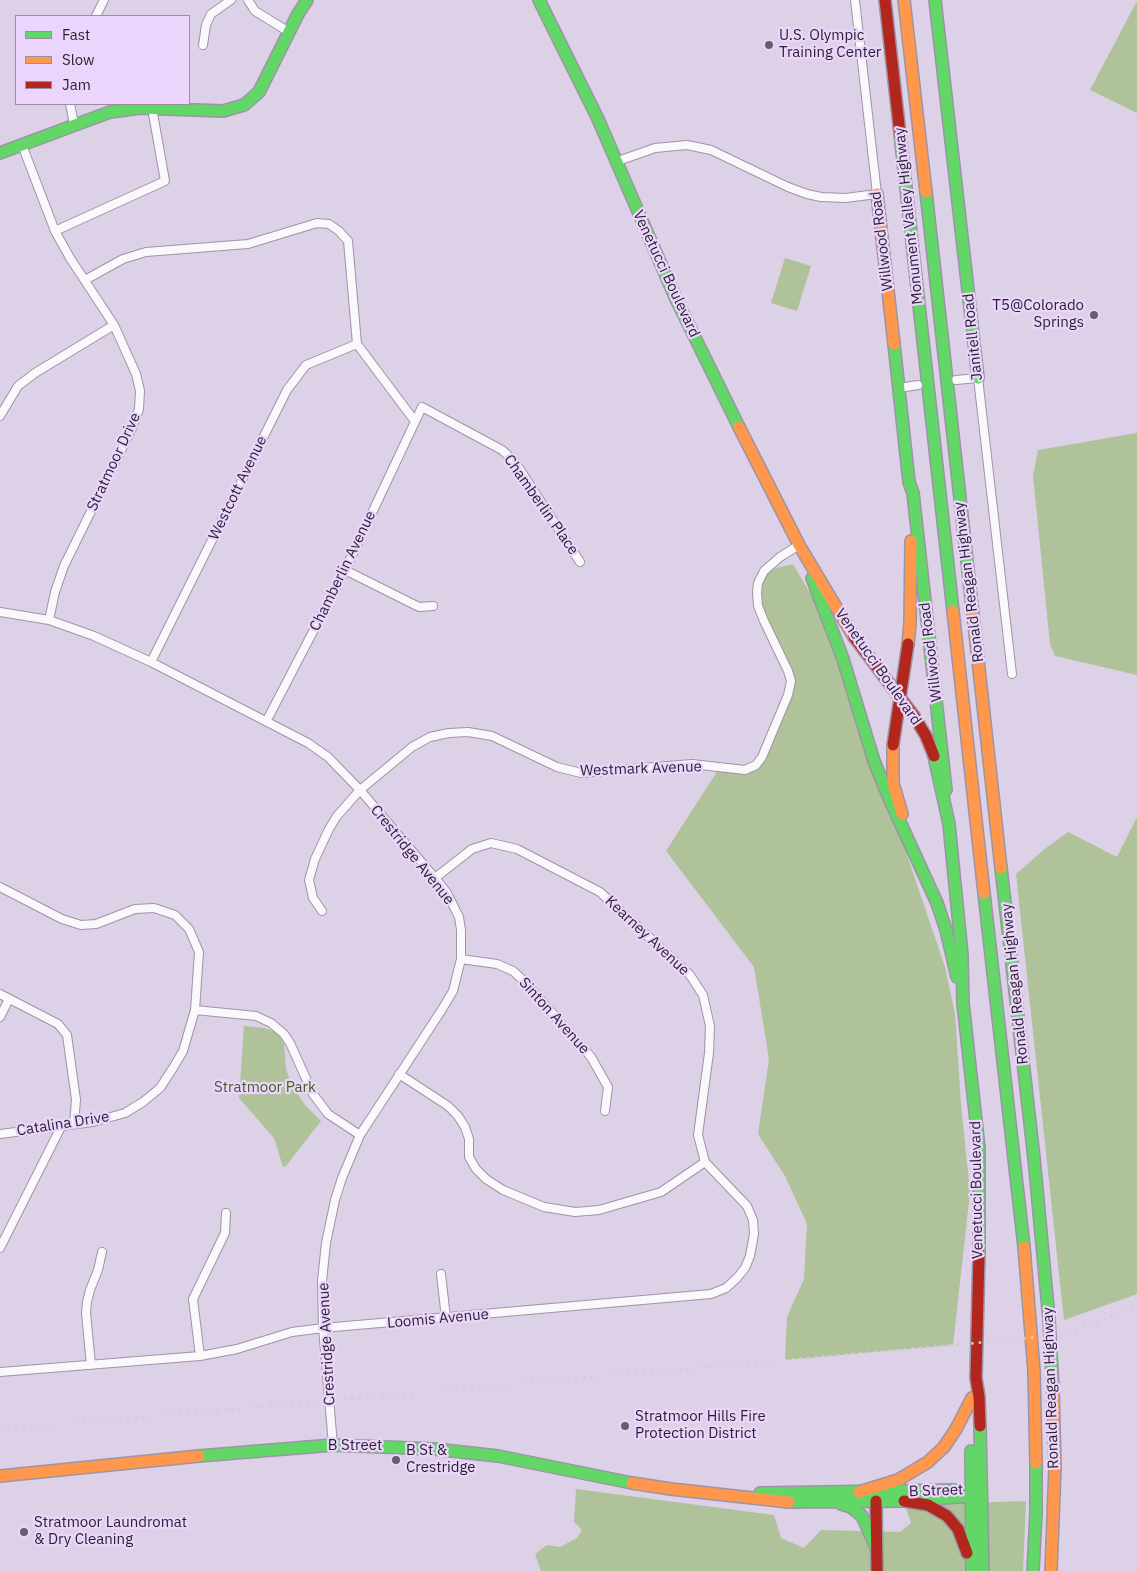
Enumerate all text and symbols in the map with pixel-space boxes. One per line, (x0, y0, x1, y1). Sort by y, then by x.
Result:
legend (15, 15, 190, 105)
text: Fast (62, 25, 90, 44)
place label: U.S. Olympic Training Center (779, 27, 881, 62)
marker: U.S. Olympic Training Center (763, 39, 775, 51)
text: Slow (62, 50, 95, 69)
text: Jam (62, 75, 91, 94)
street label: Monument Valley Highway (891, 127, 927, 305)
street label: Willwood Road (867, 190, 897, 292)
street label: Venetucci Boulevard (629, 208, 703, 340)
street label: Janitell Road (959, 293, 987, 381)
place label: T5@Colorado Springs (992, 297, 1084, 332)
marker: T5@Colorado Springs (1088, 309, 1100, 321)
street label: Stratmoor Drive (83, 410, 145, 514)
street label: Westcott Avenue (205, 433, 271, 543)
street label: Chamberlin Place (500, 451, 582, 559)
street label: Ronald Reagan Highway (950, 501, 988, 663)
street label: Chamberlin Avenue (306, 508, 380, 634)
street label: Willwood Road (916, 601, 946, 703)
street label: Venetucci Boulevard (831, 605, 925, 729)
street label: Westmark Avenue (580, 758, 702, 780)
street label: Crestridge Avenue (366, 802, 458, 908)
street label: Kearney Avenue (601, 892, 693, 980)
street label: Ronald Reagan Highway (998, 903, 1032, 1065)
street label: Sinton Avenue (515, 974, 593, 1058)
park label: Stratmoor Park (214, 1079, 316, 1097)
street label: Catalina Drive (16, 1108, 110, 1140)
street label: Venetucci Boulevard (967, 1121, 987, 1259)
street label: Crestridge Avenue (315, 1282, 339, 1406)
street label: Loomis Avenue (386, 1306, 490, 1332)
street label: Ronald Reagan Highway (1039, 1307, 1063, 1469)
place label: Stratmoor Hills Fire Protection District (635, 1408, 766, 1443)
marker: Stratmoor Hills Fire Protection District (619, 1420, 631, 1432)
street label: B Street (328, 1437, 382, 1455)
place label: B St & Crestridge (406, 1442, 475, 1477)
marker: B St & Crestridge (390, 1454, 402, 1466)
street label: B Street (908, 1481, 964, 1501)
place label: Stratmoor Laundromat & Dry Cleaning (34, 1514, 187, 1549)
marker: Stratmoor Laundromat & Dry Cleaning (18, 1526, 30, 1538)

